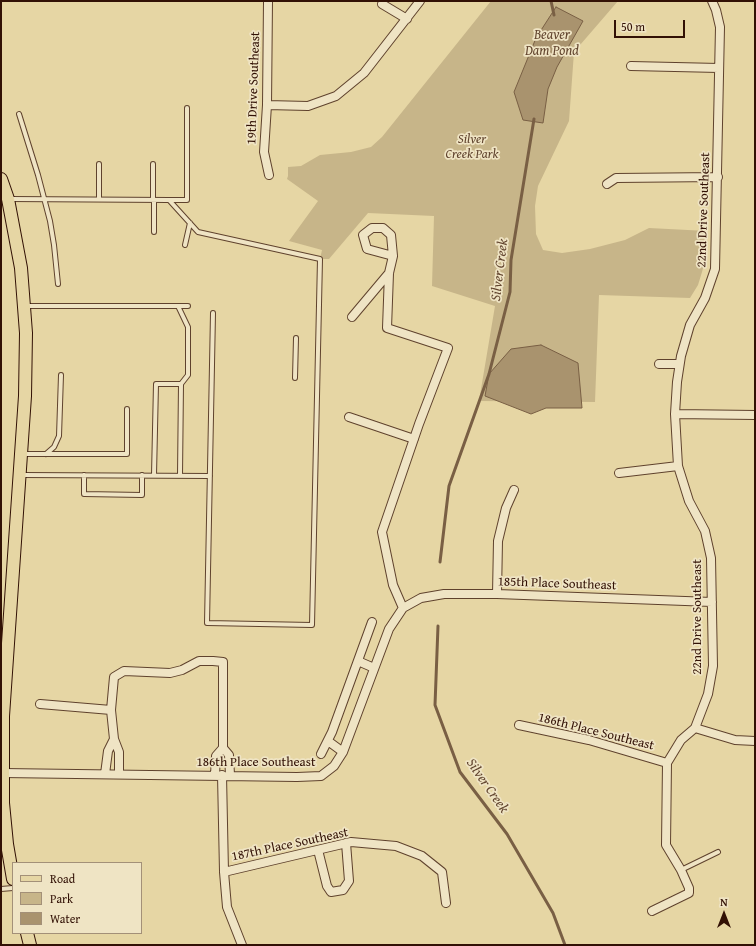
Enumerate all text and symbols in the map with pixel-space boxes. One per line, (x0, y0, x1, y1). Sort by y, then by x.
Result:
scale bar (616, 12, 687, 38)
text: 50 m (621, 18, 645, 35)
water label: Beaver Dam Pond (525, 27, 579, 60)
street label: 19th Drive Southeast (244, 31, 264, 145)
park label: Silver Creek Park (445, 132, 499, 163)
street label: 22nd Drive Southeast (694, 152, 714, 268)
water label: Silver Creek (488, 238, 512, 302)
street label: 22nd Drive Southeast (690, 559, 706, 675)
street label: 185th Place Southeast (497, 574, 617, 594)
street label: 186th Place Southeast (536, 710, 656, 754)
street label: 186th Place Southeast (197, 755, 315, 771)
water label: Silver Creek (462, 756, 512, 816)
street label: 187th Place Southeast (230, 825, 350, 865)
legend (12, 862, 142, 934)
text: Road (50, 870, 75, 887)
text: Park (50, 890, 73, 907)
north arrow (704, 894, 744, 934)
text: N (720, 894, 728, 910)
text: Water (50, 910, 80, 927)

